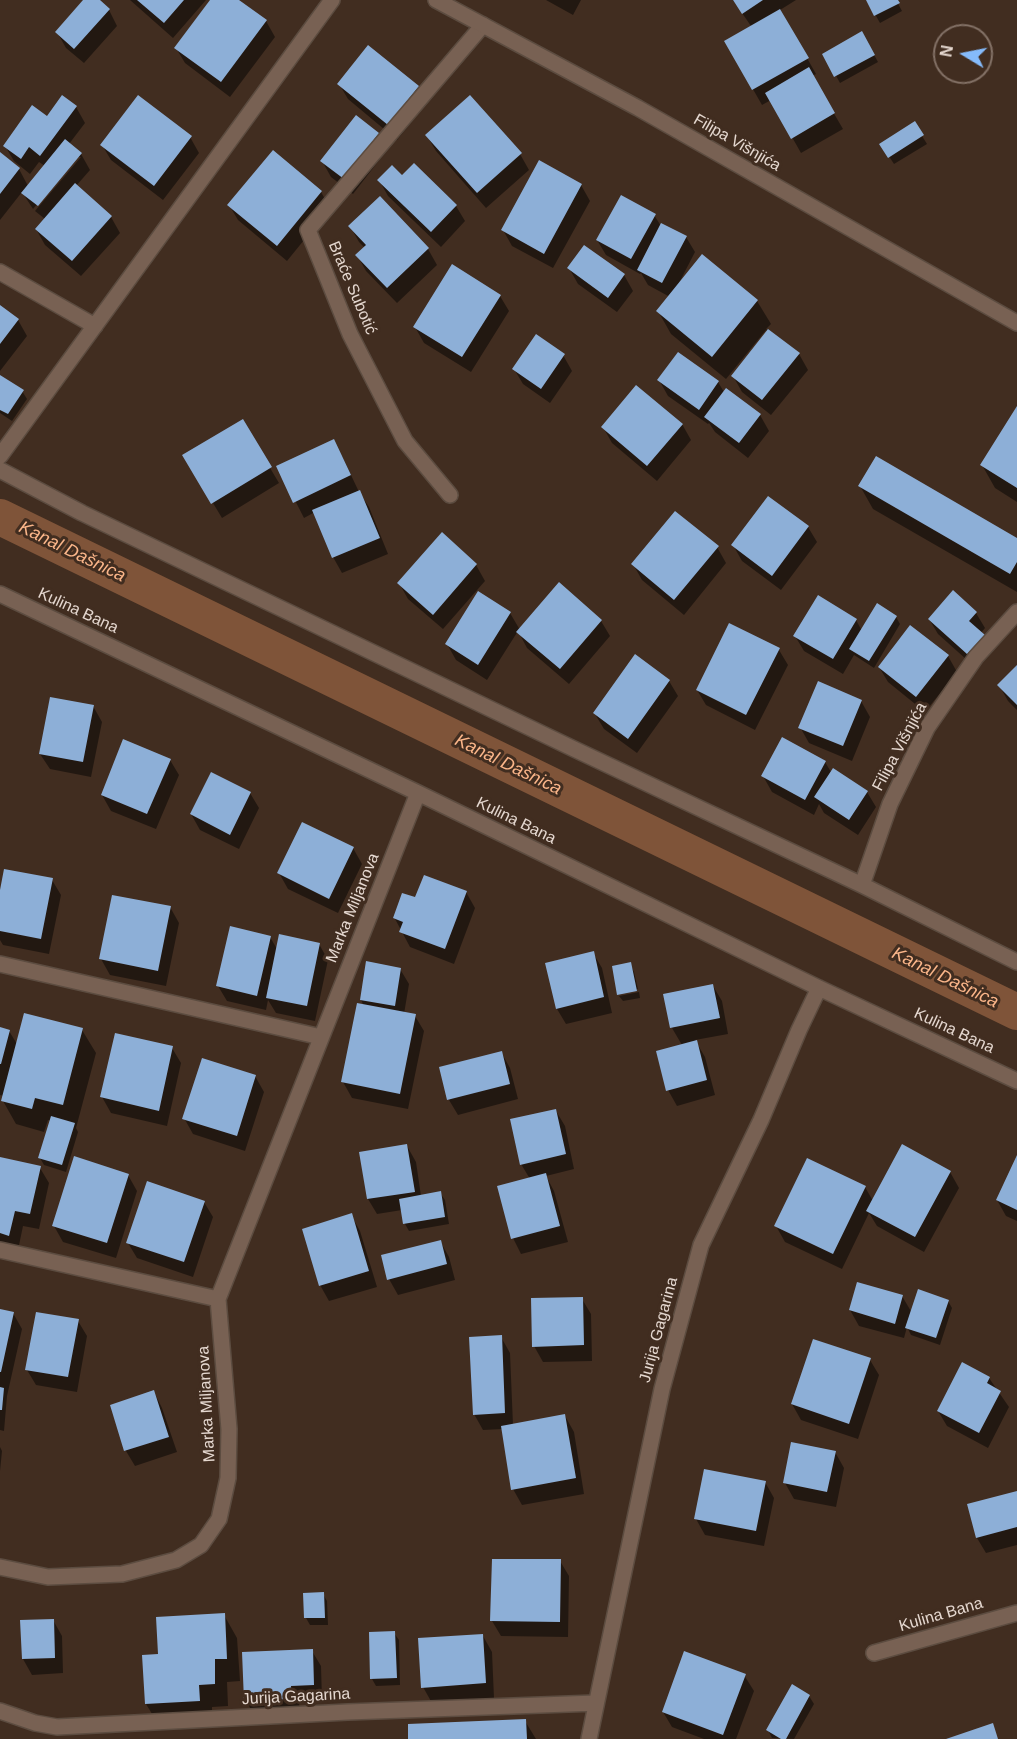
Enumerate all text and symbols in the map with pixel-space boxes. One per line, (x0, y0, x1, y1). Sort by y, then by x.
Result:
north arrow (933, 24, 993, 84)
text: N (937, 44, 956, 58)
street label: Filipa Višnjića (690, 110, 784, 176)
street label: Braće Subotić (324, 238, 380, 338)
water label: Kanal Dašnica (15, 517, 129, 587)
street label: Kulina Bana (35, 584, 121, 638)
street label: Filipa Višnjića (869, 699, 931, 795)
water label: Kanal Dašnica (451, 730, 565, 800)
street label: Kulina Bana (473, 793, 559, 849)
street label: Marka Miljanova (322, 850, 384, 966)
water label: Kanal Dašnica (888, 943, 1002, 1013)
street label: Kulina Bana (911, 1004, 997, 1058)
street label: Jurija Gagarina (636, 1275, 682, 1385)
street label: Marka Miljanova (194, 1345, 220, 1463)
street label: Kulina Bana (897, 1594, 985, 1636)
street label: Jurija Gagarina (241, 1685, 351, 1709)

